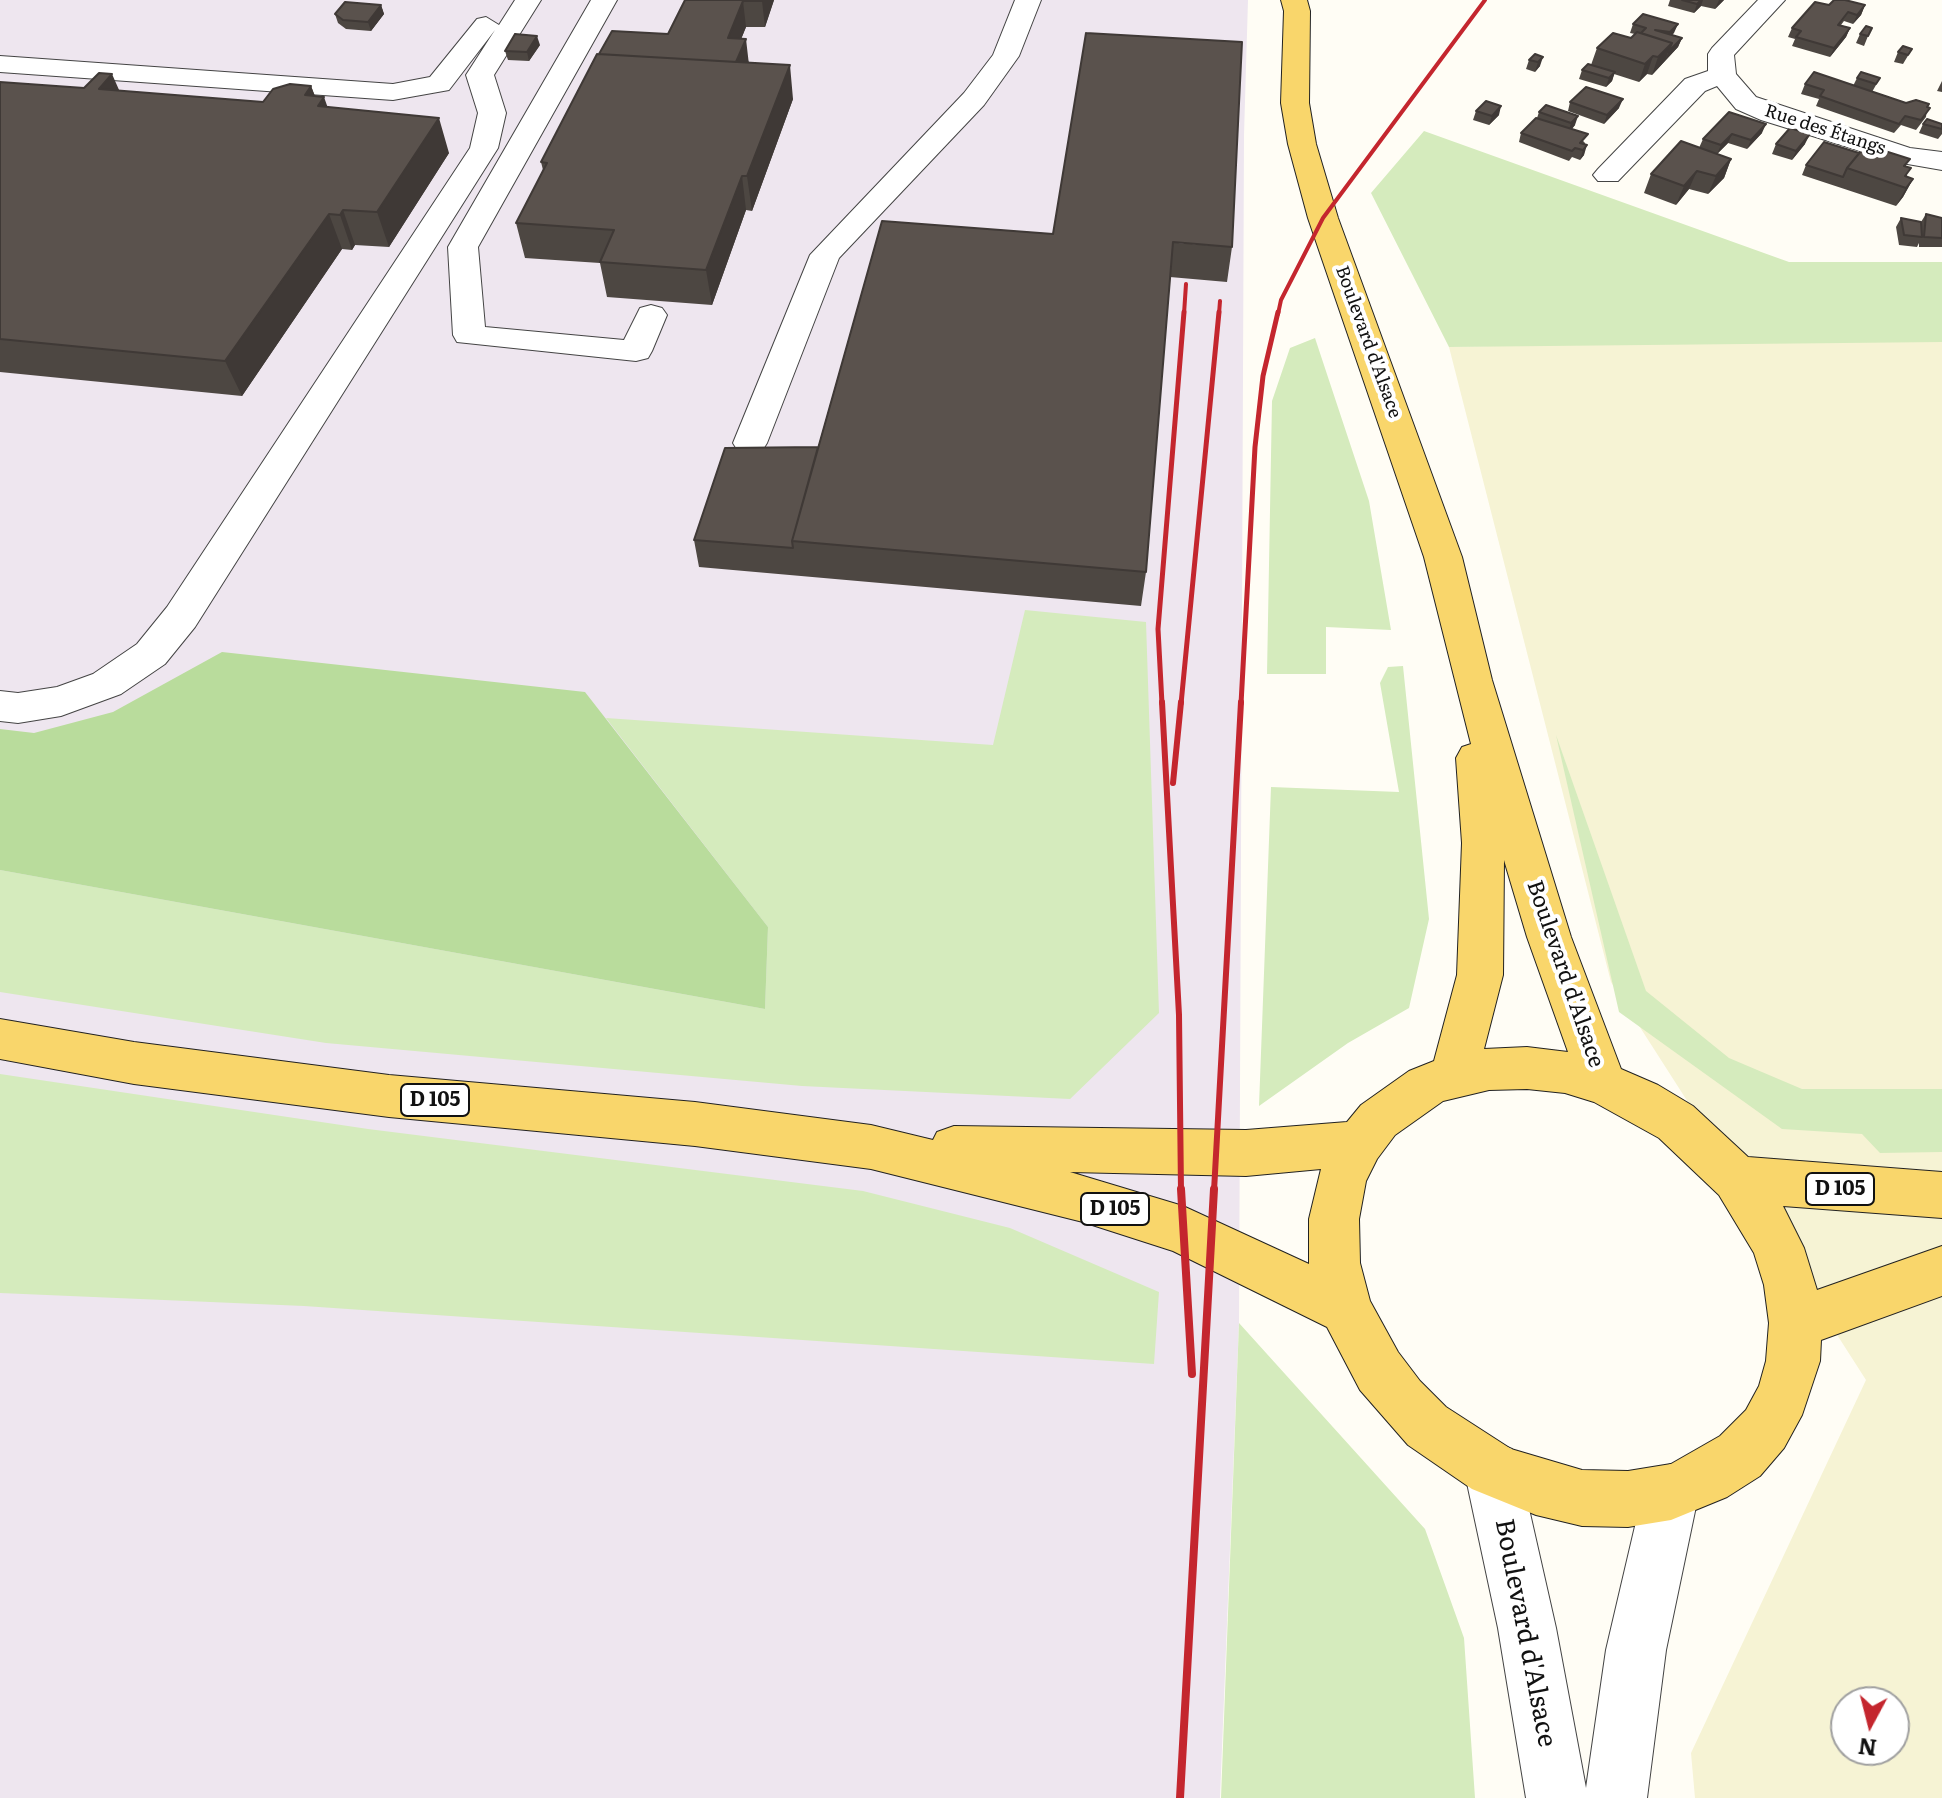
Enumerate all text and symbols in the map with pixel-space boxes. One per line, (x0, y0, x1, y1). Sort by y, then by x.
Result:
street label: Rue des Étangs (1762, 100, 1888, 160)
street label: Boulevard d'Alsace (1330, 263, 1406, 421)
street label: Boulevard d'Alsace (1521, 877, 1609, 1071)
road number: D 105 (401, 1084, 469, 1116)
road number: D 105 (1806, 1173, 1874, 1205)
road number: D 105 (1081, 1193, 1149, 1225)
street label: Boulevard d'Alsace (1488, 1516, 1562, 1750)
north arrow (1830, 1686, 1910, 1766)
text: N (1856, 1731, 1878, 1766)

